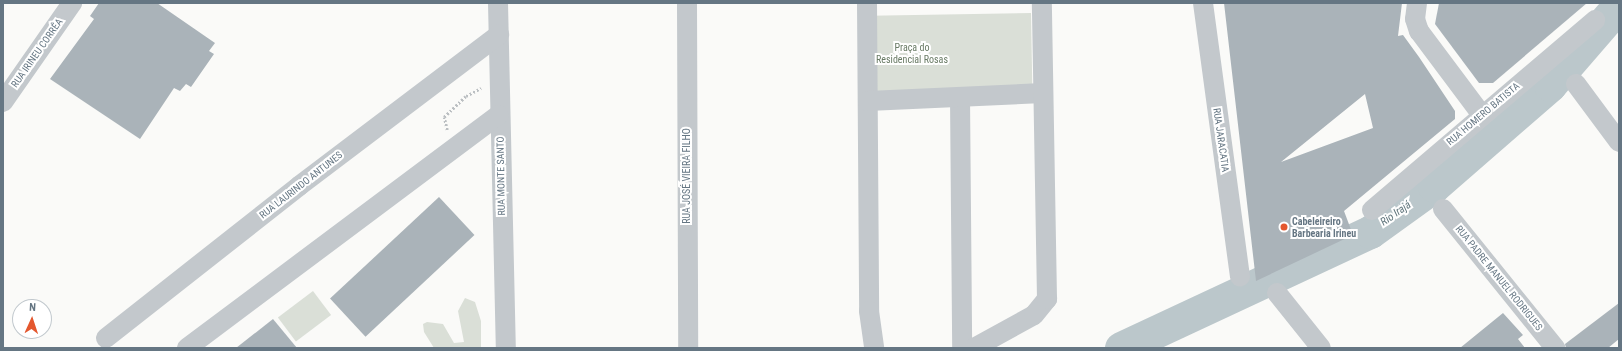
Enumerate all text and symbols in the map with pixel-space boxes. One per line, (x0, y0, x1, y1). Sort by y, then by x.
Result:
street label: RUA IRINEU CORRÊA (9, 16, 65, 90)
park label: Praça do Residencial Rosas (876, 41, 948, 64)
street label: RUA HOMERO BATISTA (1444, 80, 1522, 148)
street label: RUA JARACATIA (1211, 107, 1231, 173)
street label: RUA JOSÉ VIEIRA FILHO (681, 128, 693, 224)
street label: RUA MONTE SANTO (494, 136, 508, 216)
street label: RUA LAURINDO ANTUNES (257, 149, 345, 221)
water label: Rio Irajá (1378, 199, 1414, 229)
place label: Cabeleireiro Barbearia Irineu (1292, 215, 1356, 238)
marker: Cabeleireiro Barbearia Irineu (1279, 222, 1289, 232)
street label: RUA PADRE MANUEL RODRIGUES (1453, 223, 1545, 333)
north arrow (12, 299, 52, 339)
text: N (29, 301, 36, 314)

